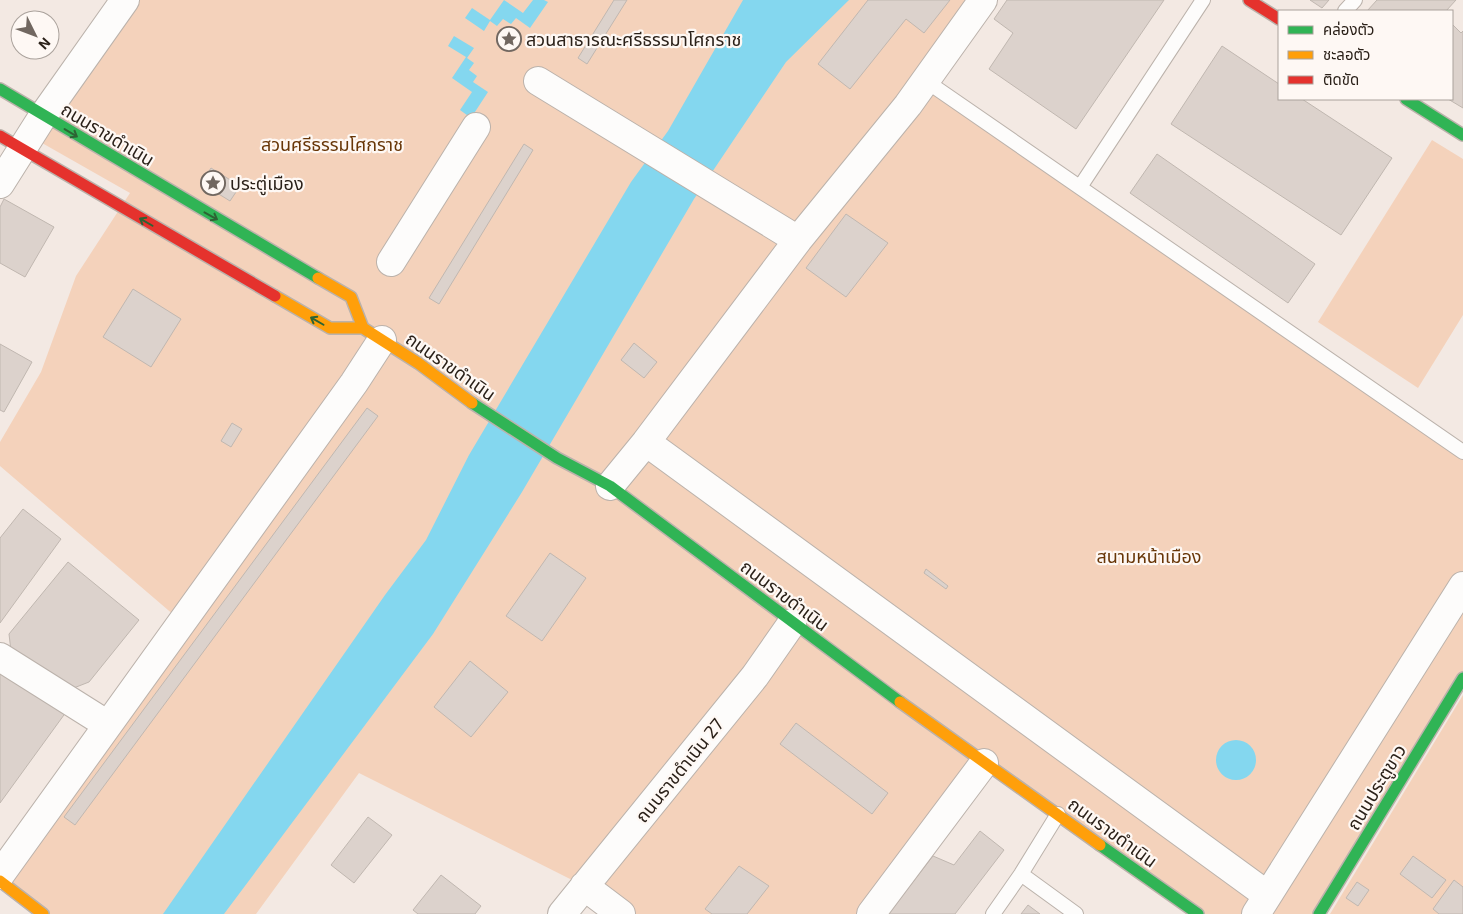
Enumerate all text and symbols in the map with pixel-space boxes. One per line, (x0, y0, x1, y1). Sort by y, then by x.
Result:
north arrow (10, 10, 60, 60)
legend (1278, 10, 1453, 100)
text: คล่องตัว (1323, 20, 1374, 38)
place icon: สวนสาธารณะศรีธรรมาโศกราช (496, 26, 522, 52)
place label: สวนสาธารณะศรีธรรมาโศกราช (526, 28, 741, 50)
text: N (35, 35, 55, 53)
text: ชะลอตัว (1323, 45, 1370, 63)
text: ติดขัด (1323, 70, 1359, 88)
street label: ถนนราขดำเนิน (58, 98, 158, 170)
one-way arrow (64, 129, 78, 139)
park label: สวนศรีธรรมโศกราช (261, 133, 403, 155)
place icon: ประตู่เมือง (200, 170, 226, 196)
place label: ประตู่เมือง (230, 172, 304, 196)
one-way arrow (204, 211, 219, 221)
one-way arrow (139, 216, 153, 226)
one-way arrow (310, 315, 324, 325)
street label: ถนนราขดำเนิน (402, 327, 500, 405)
park label: สนามหน้าเมือง (1097, 545, 1201, 567)
street label: ถนนราขดำเนิน (737, 555, 833, 635)
street label: ถนนราขดำเนิน 27 (630, 713, 728, 827)
street label: ถนนประตูขาว (1342, 740, 1412, 835)
street label: ถนนราขดำเนิน (1064, 792, 1162, 872)

